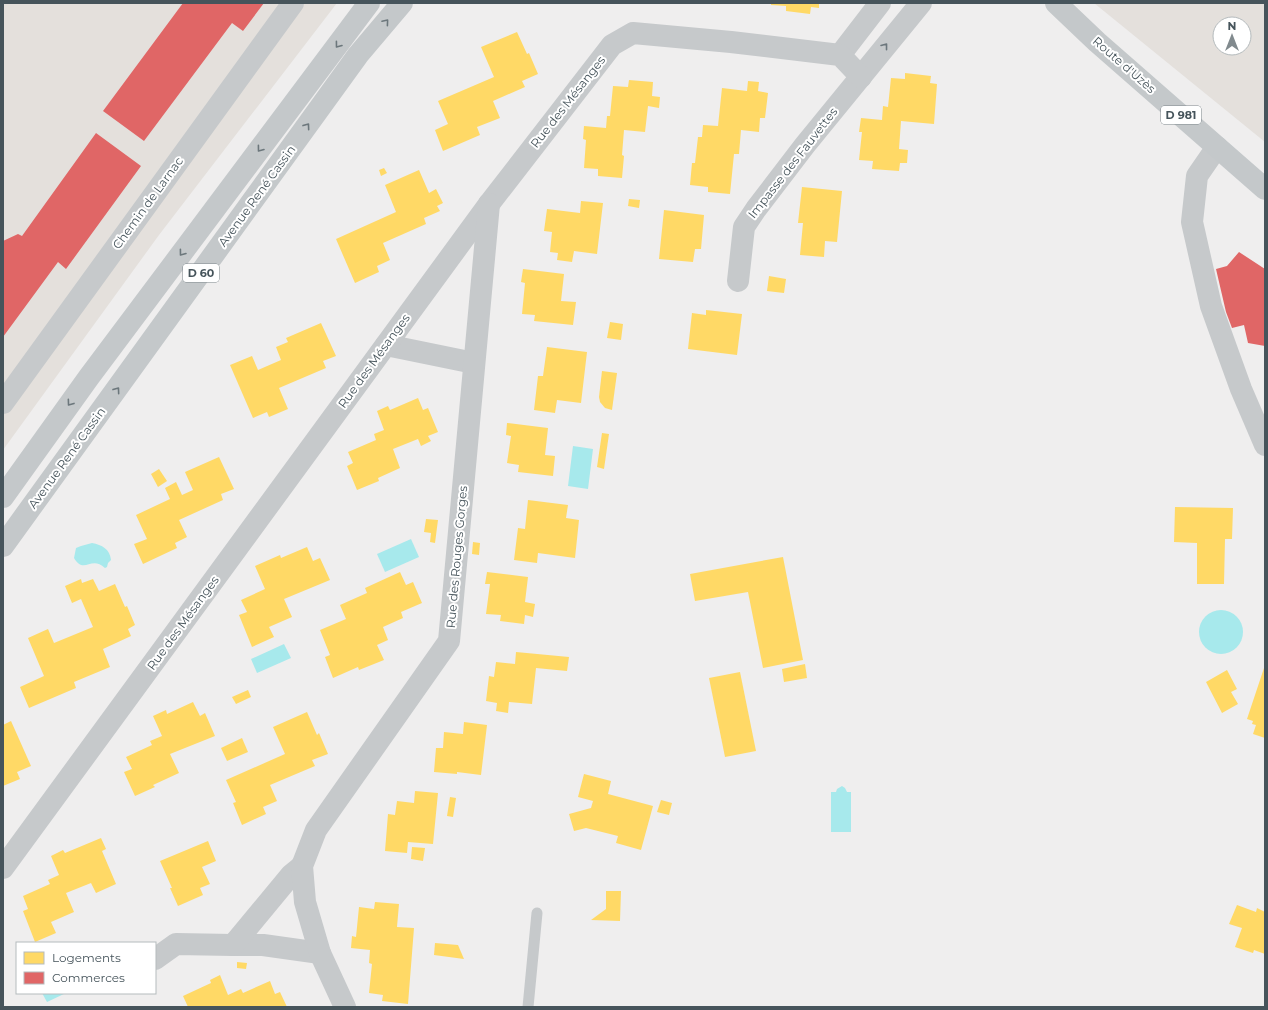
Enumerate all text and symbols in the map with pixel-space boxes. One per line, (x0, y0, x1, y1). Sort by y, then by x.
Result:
north arrow (1212, 16, 1252, 56)
one-way arrow (381, 19, 388, 27)
text: N (1228, 19, 1236, 33)
street label: Route d'Uzès (1090, 33, 1159, 96)
one-way arrow (335, 41, 342, 48)
one-way arrow (881, 44, 888, 51)
street label: Rue des Mésanges (527, 53, 608, 151)
street label: Impasse des Fauvettes (745, 104, 841, 221)
road number: D 981 (1161, 106, 1201, 124)
one-way arrow (302, 123, 309, 130)
street label: Avenue René Cassin (215, 142, 298, 249)
one-way arrow (257, 145, 264, 152)
street label: Chemin de Larnac (109, 153, 186, 252)
one-way arrow (179, 249, 186, 256)
road number: D 60 (183, 264, 219, 282)
street label: Rue des Mésanges (334, 311, 413, 411)
one-way arrow (112, 388, 119, 395)
one-way arrow (68, 398, 75, 405)
street label: Avenue René Cassin (25, 404, 108, 511)
street label: Rue des Rouges Gorges (443, 485, 470, 629)
street label: Rue des Mésanges (143, 573, 222, 673)
legend (16, 942, 156, 994)
text: Logements (52, 950, 121, 965)
text: Commerces (52, 970, 125, 985)

